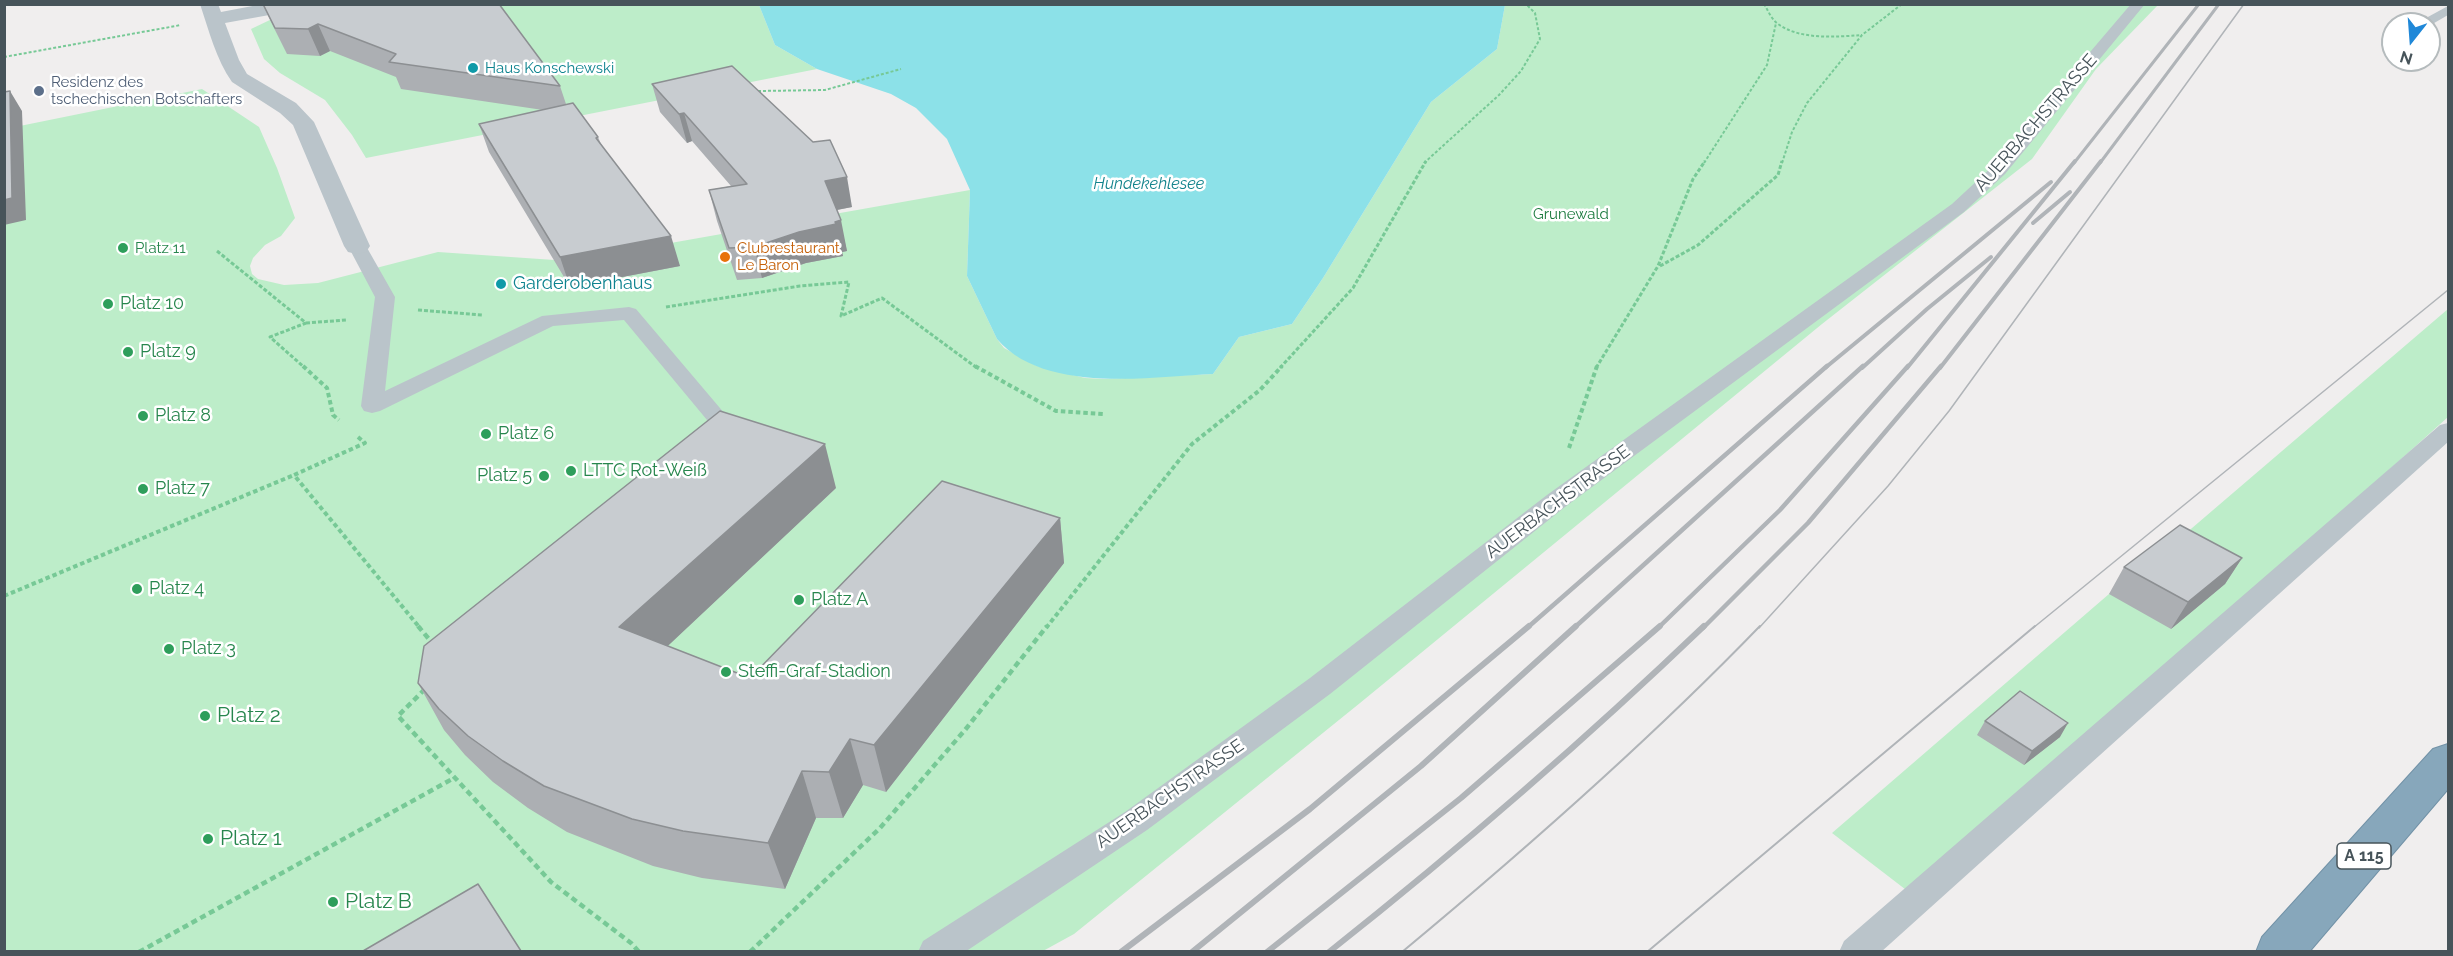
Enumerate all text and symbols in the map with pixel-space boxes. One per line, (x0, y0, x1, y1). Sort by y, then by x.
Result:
north arrow (2381, 12, 2441, 72)
text: N (2398, 47, 2415, 69)
street label: AUERBACHSTRASSE (1970, 50, 2102, 196)
place label: Haus Konschewski (485, 59, 614, 77)
marker: Haus Konschewski (466, 61, 480, 75)
place label: Residenz des tschechischen Botschafters (51, 73, 242, 108)
marker: Residenz des tschechischen Botschafters (32, 84, 46, 98)
water label: Hundekehlesee (1094, 174, 1204, 194)
park label: Grunewald (1533, 205, 1609, 223)
place label: Platz 11 (135, 239, 186, 257)
place label: Clubrestaurant Le Baron (737, 239, 840, 274)
marker: Platz 11 (116, 241, 130, 255)
marker: Clubrestaurant Le Baron (718, 250, 732, 264)
place label: Garderobenhaus (513, 273, 652, 295)
marker: Garderobenhaus (494, 277, 508, 291)
place label: Platz 10 (120, 293, 184, 315)
marker: Platz 10 (101, 297, 115, 311)
place label: Platz 9 (140, 341, 196, 363)
marker: Platz 9 (121, 345, 135, 359)
place label: Platz 8 (155, 405, 211, 427)
marker: Platz 8 (136, 409, 150, 423)
place label: Platz 6 (498, 423, 554, 445)
marker: Platz 6 (479, 427, 493, 441)
street label: AUERBACHSTRASSE (1481, 441, 1635, 563)
place label: LTTC Rot-Weiß (583, 460, 707, 482)
marker: LTTC Rot-Weiß (564, 464, 578, 478)
place label: Platz 5 (477, 465, 532, 487)
marker: Platz 5 (537, 469, 551, 483)
place label: Platz 7 (155, 478, 210, 500)
marker: Platz 7 (136, 482, 150, 496)
place label: Platz 4 (149, 578, 204, 600)
marker: Platz 4 (130, 582, 144, 596)
place label: Platz A (811, 589, 868, 611)
marker: Platz A (792, 593, 806, 607)
place label: Platz 3 (181, 638, 236, 660)
marker: Platz 3 (162, 642, 176, 656)
place label: Steffi-Graf-Stadion (738, 661, 891, 683)
marker: Steffi-Graf-Stadion (719, 665, 733, 679)
place label: Platz 2 (217, 703, 281, 729)
marker: Platz 2 (198, 709, 212, 723)
street label: AUERBACHSTRASSE (1092, 735, 1248, 853)
place label: Platz 1 (220, 826, 282, 852)
marker: Platz 1 (201, 832, 215, 846)
road number: A 115 (2337, 843, 2391, 869)
place label: Platz B (345, 889, 412, 915)
marker: Platz B (326, 895, 340, 909)

